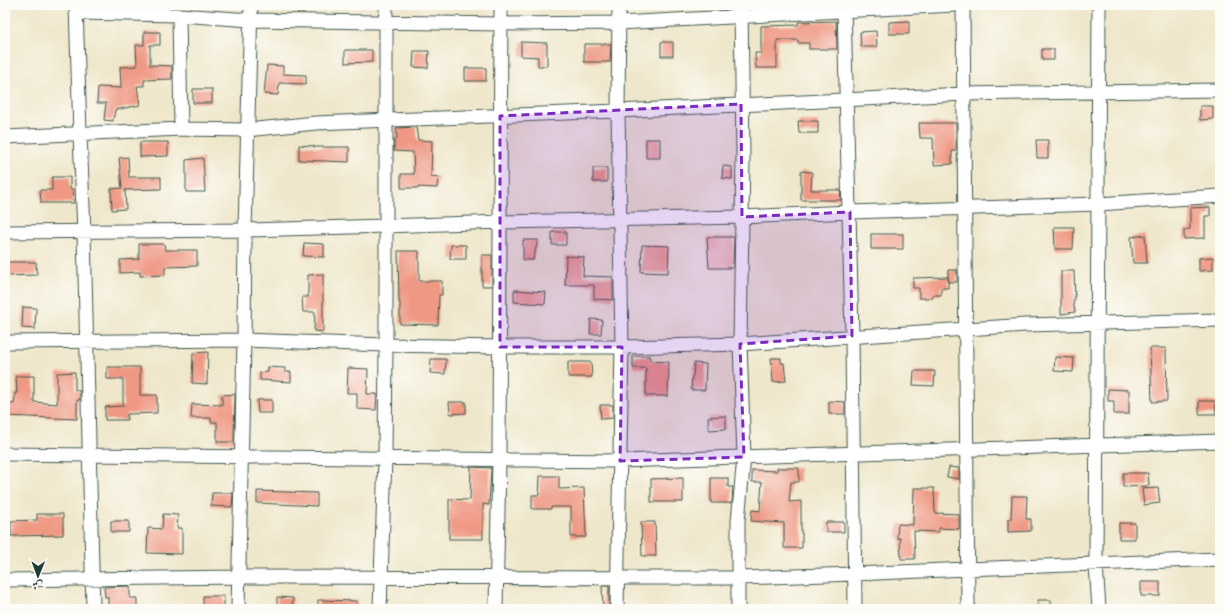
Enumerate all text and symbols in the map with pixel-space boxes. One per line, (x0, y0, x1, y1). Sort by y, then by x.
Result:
north arrow (18, 556, 58, 596)
text: ش (32, 579, 43, 592)

